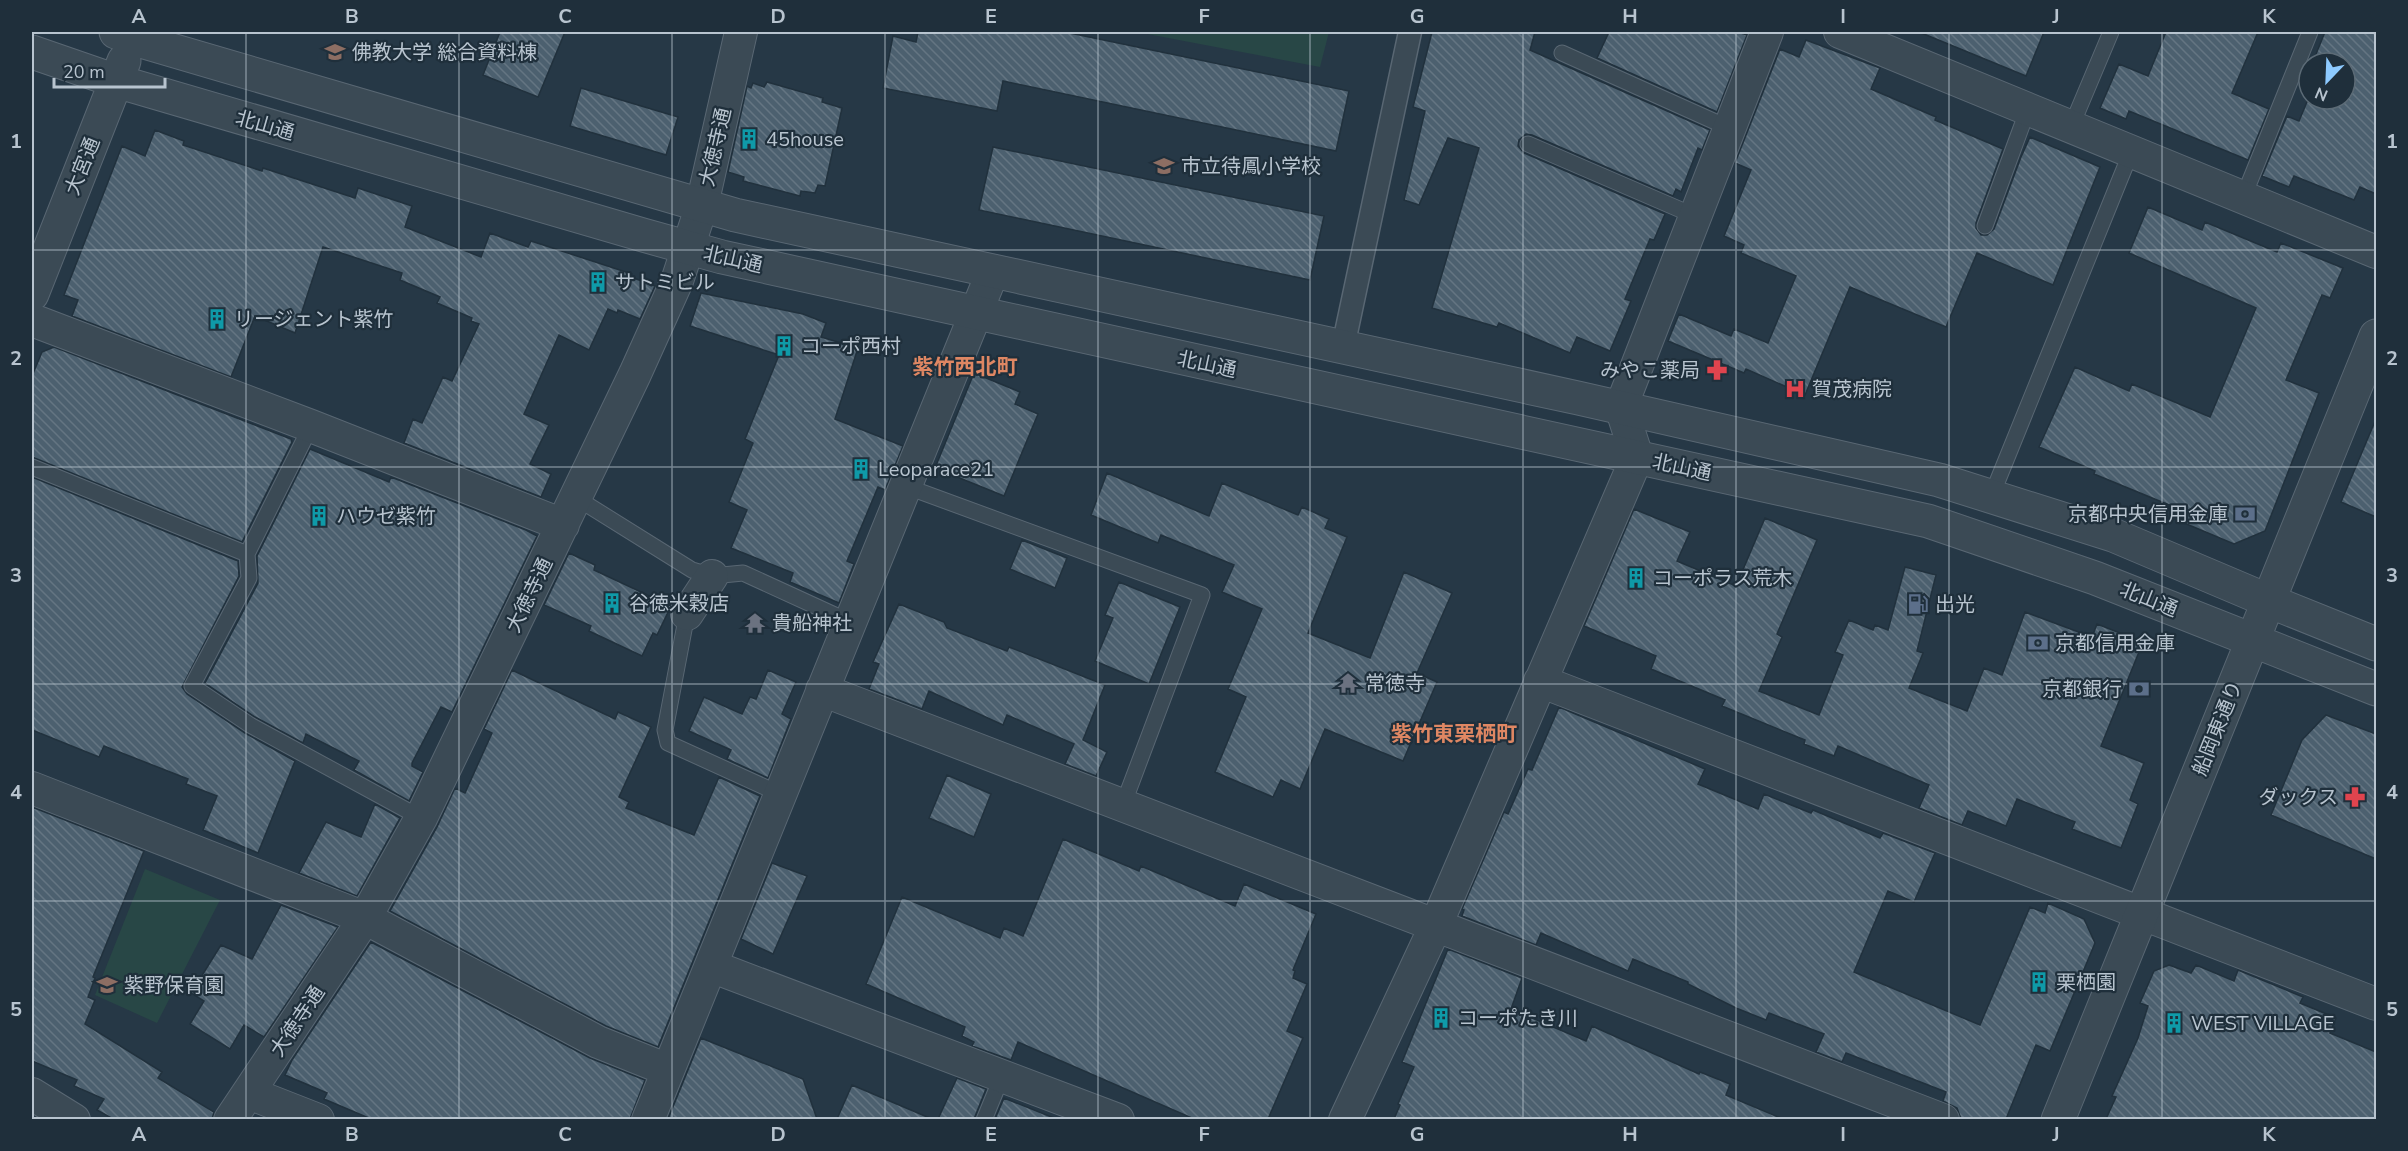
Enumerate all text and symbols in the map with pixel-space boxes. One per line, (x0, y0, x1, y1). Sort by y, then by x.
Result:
text: A (132, 3, 147, 30)
text: B (345, 3, 359, 30)
text: C (558, 3, 572, 30)
text: D (770, 3, 786, 30)
text: E (985, 3, 997, 30)
text: F (1198, 3, 1210, 30)
text: G (1410, 3, 1424, 30)
text: H (1622, 3, 1638, 30)
text: I (1840, 3, 1846, 30)
text: J (2051, 3, 2060, 30)
text: K (2262, 3, 2276, 30)
place label: 佛教大学 総合資料棟 (352, 39, 537, 66)
school or university icon: 佛教大学 総合資料棟 (323, 40, 347, 64)
scale bar (54, 51, 165, 89)
north arrow (2297, 51, 2357, 111)
text: 20 m (63, 60, 105, 84)
text: N (2312, 81, 2331, 106)
street label: 北山通 (232, 104, 297, 147)
street label: 大徳寺通 (693, 105, 738, 189)
place label: 45house (766, 126, 844, 153)
building icon: 45house (737, 127, 761, 151)
text: 1 (10, 128, 22, 155)
text: 1 (2386, 128, 2398, 155)
street label: 大宮通 (59, 133, 106, 199)
place label: 市立待鳳小学校 (1181, 153, 1321, 180)
school or university icon: 市立待鳳小学校 (1152, 154, 1176, 178)
street label: 北山通 (701, 240, 765, 279)
place label: サトミビル (615, 269, 715, 296)
building icon: サトミビル (586, 270, 610, 294)
place label: リージェント紫竹 (234, 306, 394, 333)
building icon: リージェント紫竹 (205, 307, 229, 331)
place label: コーポ西村 (801, 333, 901, 360)
building icon: コーポ西村 (772, 334, 796, 358)
text: 2 (10, 345, 22, 372)
street label: 北山通 (1175, 345, 1239, 384)
text: 2 (2386, 345, 2398, 372)
district label: 紫竹西北町 (913, 353, 1018, 381)
place label: みやこ薬局 (1600, 357, 1700, 384)
pharmacy icon: みやこ薬局 (1705, 358, 1729, 382)
place label: 賀茂病院 (1812, 376, 1892, 403)
hospital icon: 賀茂病院 (1783, 377, 1807, 401)
street label: 北山通 (1650, 448, 1714, 487)
place label: Leoparace21 (878, 456, 994, 483)
building icon: Leoparace21 (849, 457, 873, 481)
place label: 京都中央信用金庫 (2068, 501, 2228, 528)
bank icon: 京都中央信用金庫 (2233, 502, 2257, 526)
place label: ハウゼ紫竹 (336, 503, 436, 530)
building icon: ハウゼ紫竹 (307, 504, 331, 528)
street label: 大徳寺通 (500, 553, 559, 637)
text: 3 (10, 562, 22, 589)
text: 3 (2386, 562, 2398, 589)
place label: コーポラス荒木 (1653, 565, 1793, 592)
building icon: コーポラス荒木 (1624, 566, 1648, 590)
street label: 北山通 (2116, 576, 2182, 623)
place label: 谷徳米穀店 (629, 590, 729, 617)
building icon: 谷徳米穀店 (600, 591, 624, 615)
place label: 出光 (1935, 591, 1975, 618)
fuel station icon: 出光 (1906, 592, 1930, 616)
place label: 貴船神社 (772, 610, 852, 637)
temple icon: 貴船神社 (743, 611, 767, 635)
place label: 京都信用金庫 (2055, 630, 2175, 657)
bank icon: 京都信用金庫 (2026, 631, 2050, 655)
place label: 常徳寺 (1365, 670, 1425, 697)
temple icon: 常徳寺 (1336, 671, 1360, 695)
place label: 京都銀行 (2042, 676, 2122, 703)
bank icon: 京都銀行 (2127, 677, 2151, 701)
street label: 船岡東通り (2186, 677, 2249, 780)
district label: 紫竹東栗栖町 (1391, 720, 1517, 748)
text: 4 (10, 779, 22, 806)
text: 4 (2386, 779, 2398, 806)
place label: ダックス (2259, 784, 2338, 811)
pharmacy icon: ダックス (2343, 785, 2367, 809)
place label: 栗栖園 (2056, 969, 2116, 996)
building icon: 栗栖園 (2027, 970, 2051, 994)
place label: 紫野保育園 (124, 972, 224, 999)
school or university icon: 紫野保育園 (95, 973, 119, 997)
street label: 大徳寺通 (264, 981, 331, 1062)
text: 5 (10, 996, 22, 1023)
text: 5 (2386, 996, 2398, 1023)
place label: コーポたき川 (1458, 1005, 1578, 1032)
building icon: コーポたき川 (1429, 1006, 1453, 1030)
place label: WEST VILLAGE (2191, 1010, 2334, 1037)
building icon: WEST VILLAGE (2162, 1011, 2186, 1035)
text: A (132, 1121, 147, 1148)
text: B (345, 1121, 359, 1148)
text: C (558, 1121, 572, 1148)
text: D (770, 1121, 786, 1148)
text: E (985, 1121, 997, 1148)
text: F (1198, 1121, 1210, 1148)
text: G (1410, 1121, 1424, 1148)
text: H (1622, 1121, 1638, 1148)
text: I (1840, 1121, 1846, 1148)
text: J (2051, 1121, 2060, 1148)
text: K (2262, 1121, 2276, 1148)

